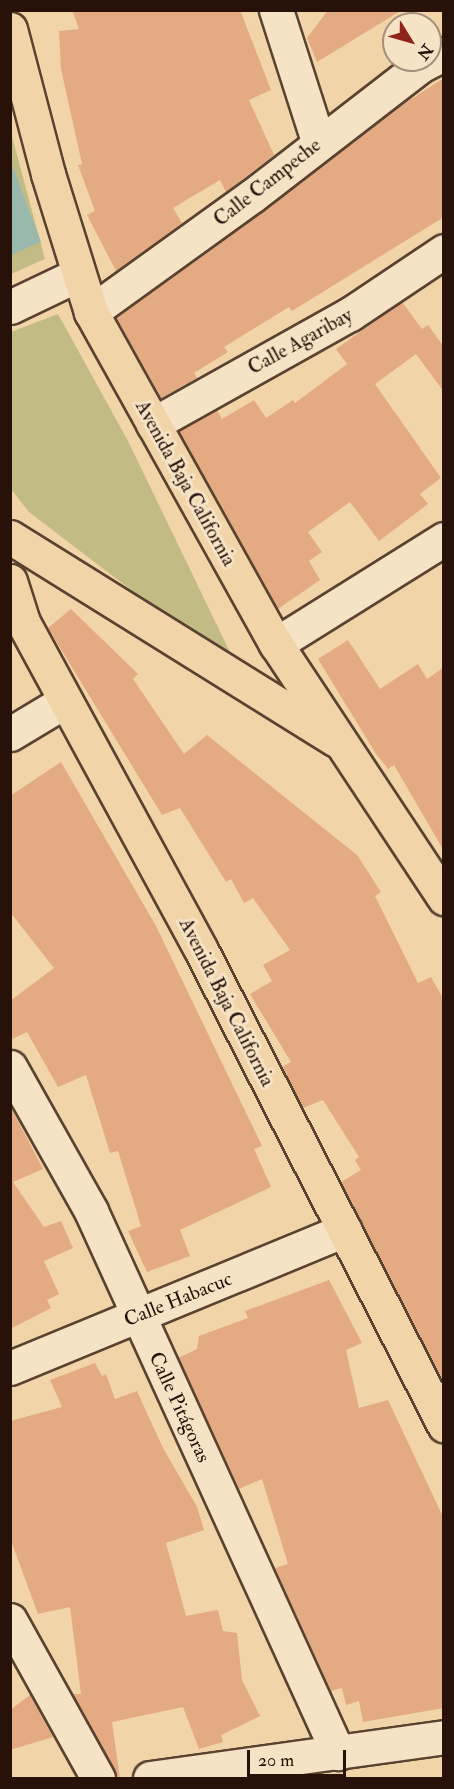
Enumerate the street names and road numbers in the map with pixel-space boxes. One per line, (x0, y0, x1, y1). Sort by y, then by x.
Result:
street label: Calle Campeche (209, 133, 325, 231)
street label: Calle Agaribay (244, 302, 356, 380)
street label: Avenida Baja California (130, 396, 242, 570)
street label: Avenida Baja California (174, 914, 280, 1090)
street label: Calle Habacuc (120, 1266, 236, 1332)
street label: Calle Pitágoras (144, 1348, 216, 1466)

